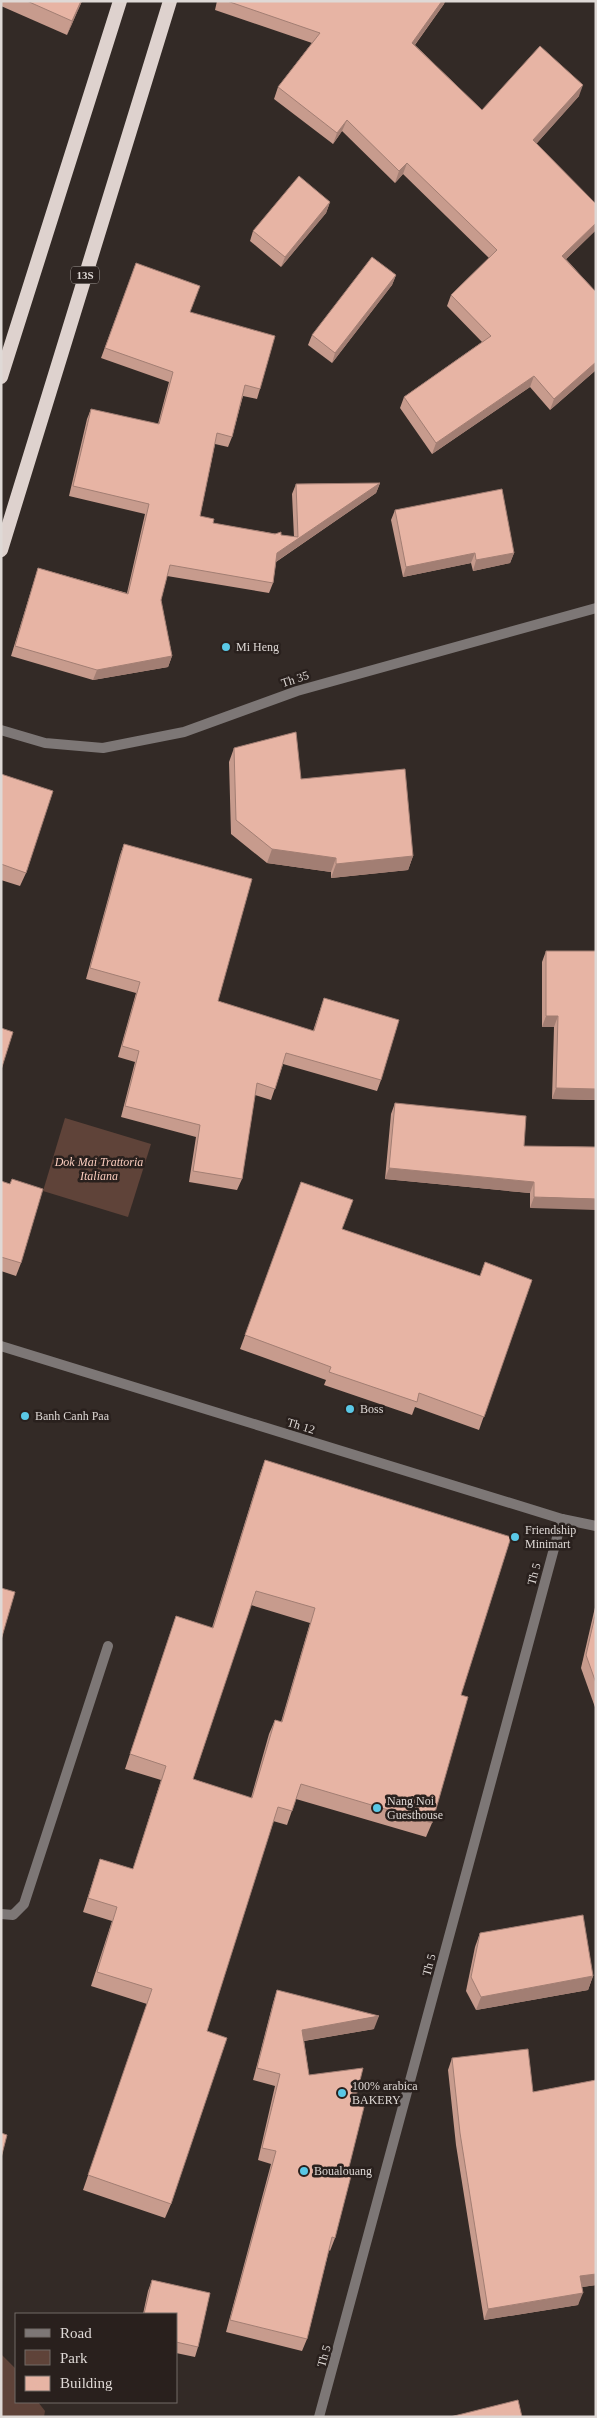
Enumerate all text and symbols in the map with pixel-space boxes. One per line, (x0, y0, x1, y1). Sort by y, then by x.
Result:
road number: 13S (71, 266, 99, 284)
place label: Mi Heng (236, 640, 279, 654)
marker: Mi Heng (220, 641, 232, 653)
street label: Th 35 (279, 668, 311, 690)
park label: Dok Mai Trattoria Italiana (54, 1155, 143, 1183)
place label: Boss (360, 1402, 384, 1416)
marker: Boss (344, 1403, 356, 1415)
place label: Banh Canh Paa (35, 1409, 110, 1423)
marker: Banh Canh Paa (19, 1410, 31, 1422)
street label: Th 12 (285, 1415, 317, 1437)
place label: Friendship Minimart (525, 1523, 576, 1551)
marker: Friendship Minimart (509, 1531, 521, 1543)
street label: Th 5 (524, 1561, 544, 1587)
place label: Nang Noi Guesthouse (387, 1794, 443, 1822)
marker: Nang Noi Guesthouse (371, 1802, 383, 1814)
street label: Th 5 (419, 1952, 439, 1978)
place label: 100% arabica BAKERY (352, 2079, 418, 2107)
marker: 100% arabica BAKERY (336, 2087, 348, 2099)
place label: Boualouang (314, 2164, 372, 2178)
marker: Boualouang (298, 2165, 310, 2177)
legend (15, 2313, 178, 2403)
text: Road (60, 2325, 92, 2341)
street label: Th 5 (314, 2343, 334, 2369)
text: Park (60, 2350, 88, 2366)
text: Building (60, 2375, 113, 2391)

